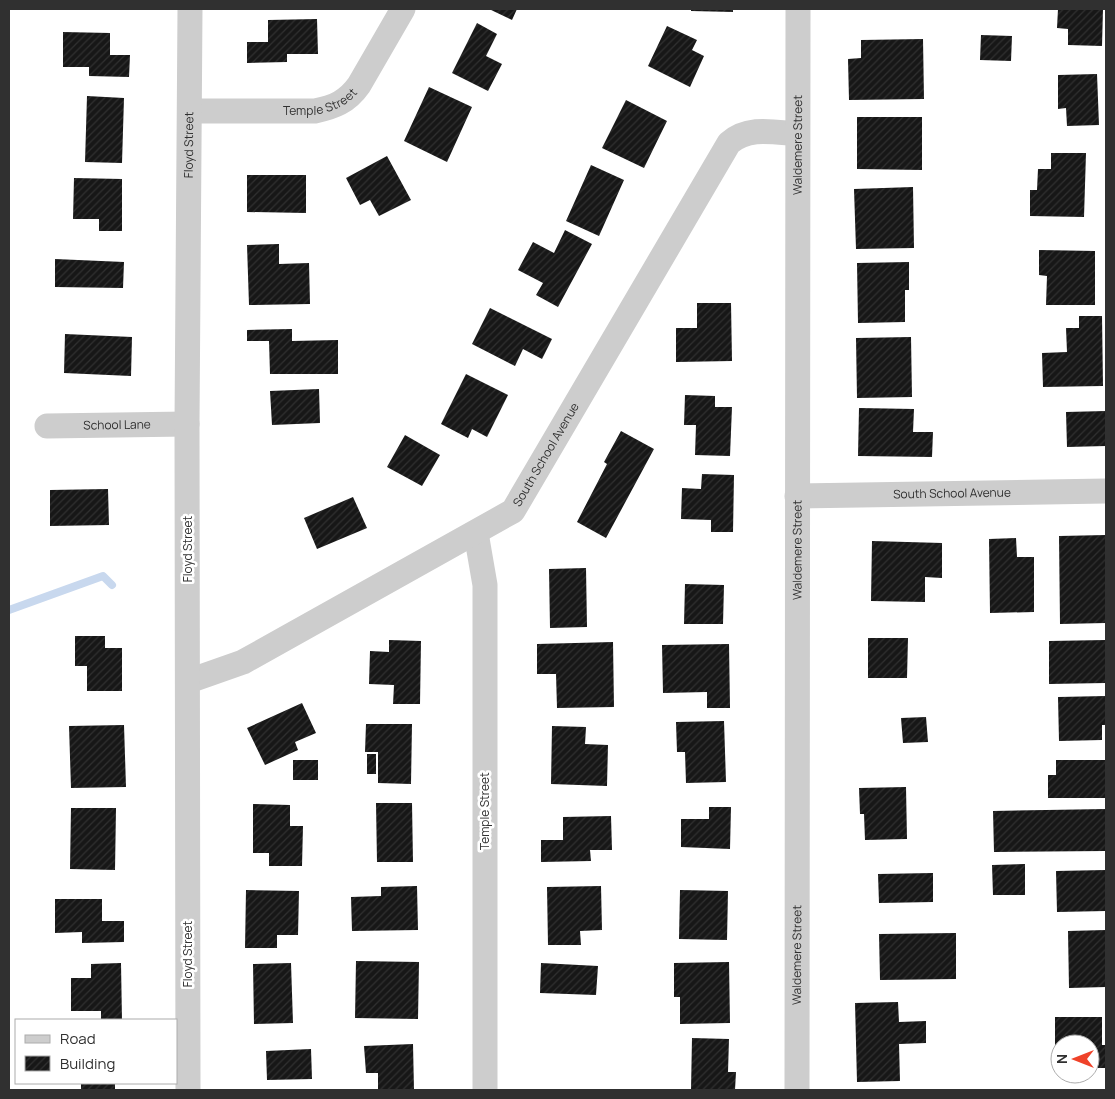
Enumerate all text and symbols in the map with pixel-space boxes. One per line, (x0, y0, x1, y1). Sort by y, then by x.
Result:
street label: Temple Street (283, 84, 361, 119)
street label: Waldemere Street (789, 95, 806, 195)
street label: Floyd Street (180, 111, 197, 178)
street label: South School Avenue (509, 399, 583, 509)
street label: School Lane (83, 416, 151, 433)
street label: South School Avenue (893, 484, 1011, 502)
street label: Waldemere Street (788, 500, 806, 600)
street label: Floyd Street (179, 516, 196, 582)
street label: Temple Street (476, 772, 493, 850)
street label: Waldemere Street (788, 905, 805, 1005)
street label: Floyd Street (179, 921, 196, 987)
legend (15, 1019, 178, 1084)
text: Road (60, 1028, 96, 1049)
north arrow (1050, 1034, 1100, 1084)
text: Building (60, 1053, 115, 1074)
text: N (1052, 1054, 1071, 1064)

